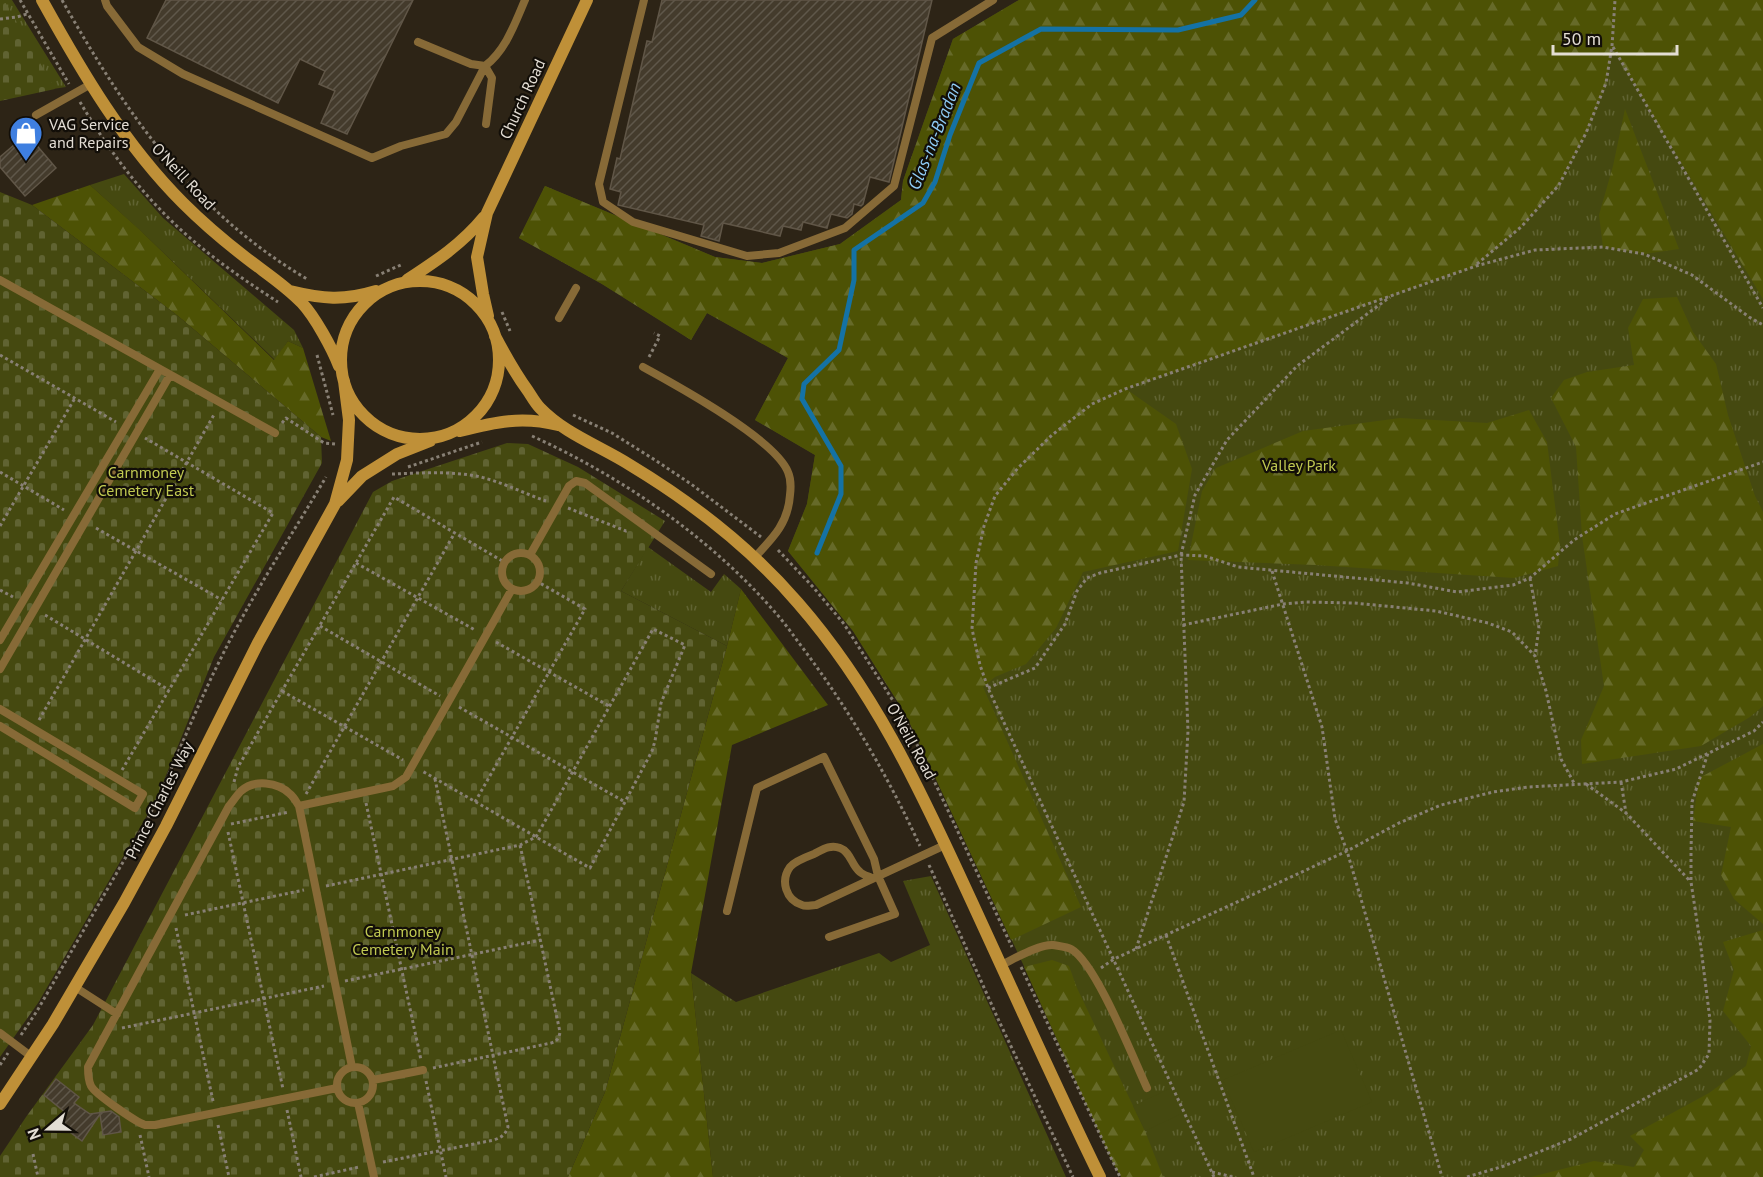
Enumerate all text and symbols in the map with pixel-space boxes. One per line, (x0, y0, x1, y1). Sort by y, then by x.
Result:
scale bar (1553, 18, 1678, 56)
text: 50 m (1562, 27, 1601, 50)
street label: Church Road (495, 56, 549, 142)
water label: Glas-na-Bradan (902, 79, 966, 193)
place label: VAG Service and Repairs (48, 114, 129, 152)
shop icon: VAG Service and Repairs (8, 115, 44, 162)
street label: O'Neill Road (148, 138, 220, 214)
park label: Valley Park (1261, 455, 1336, 475)
park label: Carnmoney Cemetery East (98, 462, 195, 500)
street label: O'Neill Road (883, 699, 941, 783)
street label: Prince Charles Way (121, 738, 197, 862)
park label: Carnmoney Cemetery Main (352, 921, 454, 959)
north arrow (18, 1099, 78, 1159)
text: N (23, 1126, 45, 1142)

